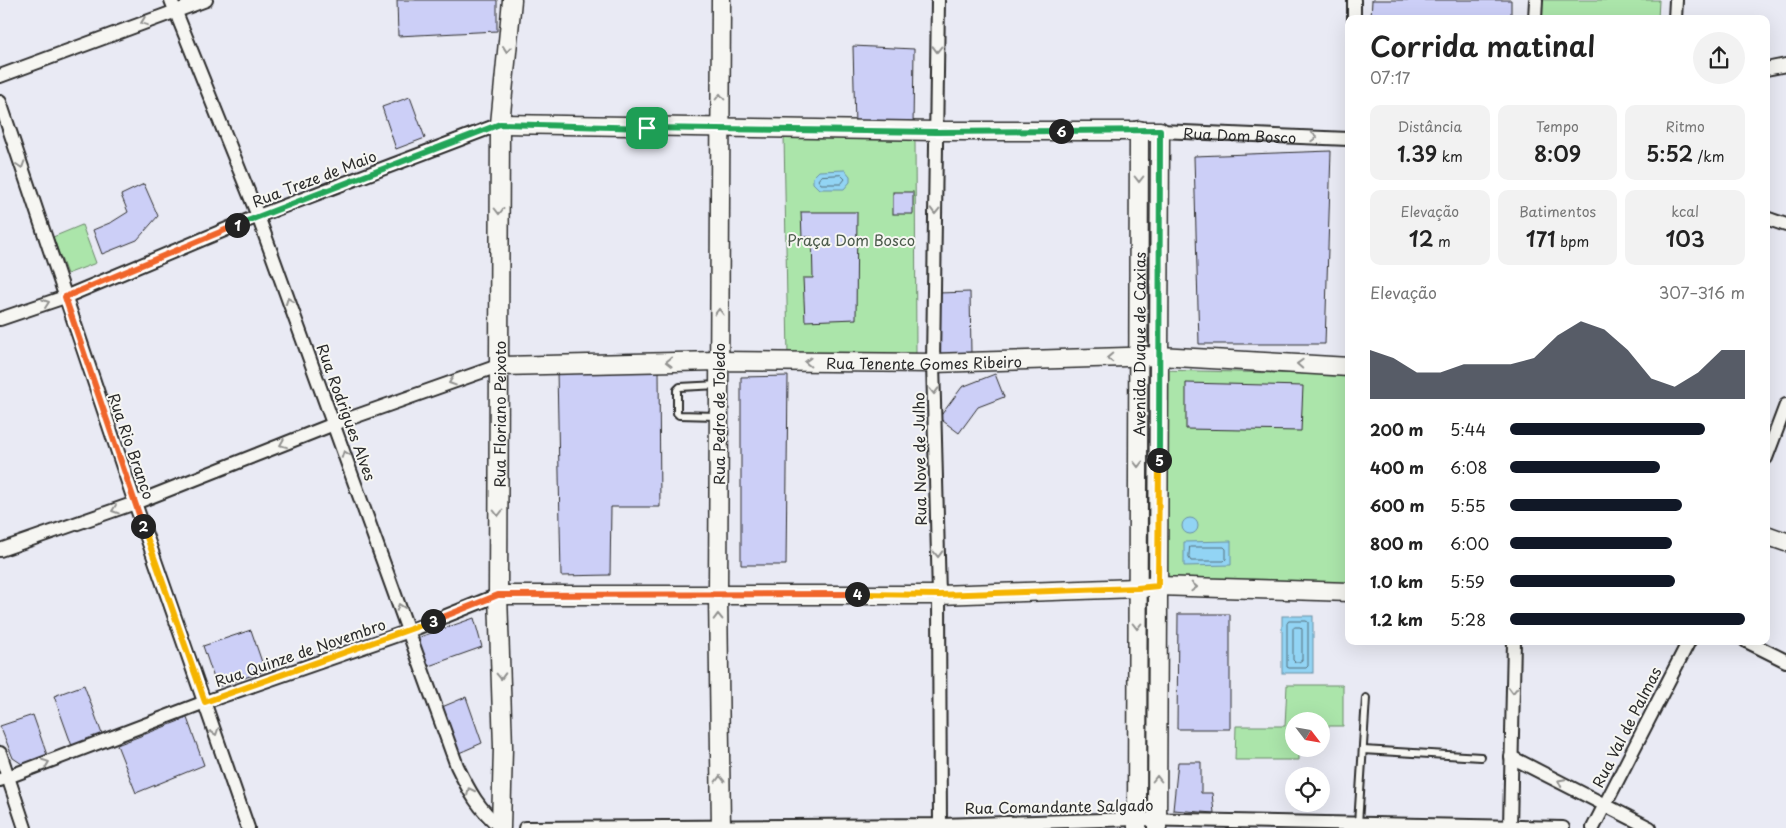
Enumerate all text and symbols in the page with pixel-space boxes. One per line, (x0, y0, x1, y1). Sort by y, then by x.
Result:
one-way arrow (140, 16, 149, 26)
text: Corrida matinal (1370, 24, 1595, 67)
button: share (1693, 32, 1745, 84)
one-way arrow (502, 45, 513, 53)
one-way arrow (932, 45, 942, 53)
text: 07:17 (1370, 65, 1410, 89)
one-way arrow (715, 93, 725, 100)
pin (626, 107, 668, 149)
icon: arrive (633, 114, 661, 142)
text: Distância (1398, 116, 1462, 137)
text: Tempo (1536, 116, 1579, 137)
text: Ritmo (1665, 116, 1705, 137)
pin: 6 (1048, 118, 1074, 144)
text: 6 (1057, 121, 1066, 142)
street label: Rua Dom Bosco (1183, 121, 1297, 148)
one-way arrow (1310, 132, 1318, 143)
text: 1.39 (1397, 137, 1437, 169)
text: 8:09 (1534, 137, 1581, 169)
text: 5:52 (1646, 137, 1693, 169)
street label: Rua Treze de Maio (248, 144, 380, 212)
text: km (1437, 146, 1463, 167)
text: /km (1693, 146, 1724, 167)
one-way arrow (15, 160, 25, 168)
one-way arrow (1134, 175, 1144, 183)
text: Elevação (1401, 201, 1459, 222)
text: Batimentos (1519, 201, 1596, 222)
text: kcal (1671, 201, 1699, 222)
one-way arrow (494, 207, 505, 215)
one-way arrow (930, 208, 940, 215)
pin: 1 (224, 212, 250, 238)
text: 1 (234, 215, 241, 236)
text: 12 (1409, 222, 1433, 254)
text: 171 (1526, 222, 1556, 254)
text: 103 (1666, 222, 1705, 254)
park label: Praça Dom Bosco (787, 228, 915, 251)
text: m (1433, 231, 1451, 252)
text: bpm (1556, 231, 1589, 252)
street label: Avenida Duque de Caxias (1127, 252, 1150, 436)
text: Elevação (1370, 280, 1437, 304)
text: 307–316 m (1659, 280, 1745, 304)
one-way arrow (285, 297, 295, 306)
one-way arrow (41, 299, 50, 309)
one-way arrow (713, 308, 724, 316)
street label: Rua Rodrigues Alves (312, 340, 383, 484)
street label: Rua Floriano Peixoto (487, 341, 511, 488)
street label: Rua Pedro de Toledo (707, 343, 730, 485)
street label: Rua Tenente Gomes Ribeiro (826, 349, 1022, 375)
one-way arrow (1106, 352, 1114, 363)
one-way arrow (665, 357, 673, 367)
one-way arrow (804, 357, 812, 367)
one-way arrow (1296, 359, 1304, 370)
one-way arrow (448, 377, 457, 387)
one-way arrow (928, 387, 939, 395)
street label: Rua Rio Branco (103, 390, 161, 502)
street label: Rua Nove de Julho (906, 392, 932, 526)
text: 200 m (1370, 417, 1424, 441)
text: 5:44 (1450, 417, 1486, 441)
one-way arrow (279, 438, 288, 448)
pin: 5 (1146, 448, 1172, 472)
one-way arrow (341, 450, 351, 458)
text: 5 (1155, 450, 1164, 471)
text: 400 m (1370, 455, 1424, 479)
text: 6:08 (1450, 455, 1487, 479)
one-way arrow (1133, 460, 1143, 468)
text: 600 m (1370, 493, 1424, 517)
text: 5:55 (1450, 493, 1485, 517)
one-way arrow (112, 504, 120, 514)
one-way arrow (493, 510, 503, 517)
pin: 2 (130, 514, 156, 538)
text: 2 (139, 516, 148, 537)
text: 800 m (1370, 531, 1423, 555)
text: 6:00 (1450, 531, 1489, 555)
one-way arrow (932, 550, 943, 558)
text: 1.0 km (1370, 569, 1423, 593)
text: 5:59 (1450, 569, 1485, 593)
pin: 4 (844, 582, 870, 606)
one-way arrow (1191, 582, 1199, 593)
text: 4 (853, 584, 862, 605)
one-way arrow (396, 603, 406, 611)
text: 1.2 km (1370, 607, 1423, 631)
text: 5:28 (1450, 607, 1486, 631)
pin: 3 (420, 608, 446, 634)
text: 3 (429, 611, 438, 632)
street label: Rua Quinze de Novembro (211, 612, 389, 692)
one-way arrow (713, 613, 723, 620)
one-way arrow (1132, 622, 1142, 630)
street label: Rua Val de Palmas (1586, 663, 1666, 791)
one-way arrow (496, 672, 506, 680)
one-way arrow (1508, 686, 1518, 694)
north arrow (1285, 712, 1330, 758)
map controls (1285, 712, 1330, 812)
one-way arrow (209, 728, 219, 736)
one-way arrow (41, 759, 49, 769)
button: locate (1285, 767, 1330, 812)
one-way arrow (715, 775, 725, 783)
one-way arrow (1152, 775, 1162, 783)
one-way arrow (1557, 778, 1566, 788)
one-way arrow (466, 787, 476, 796)
street label: Rua Comandante Salgado (964, 793, 1154, 819)

